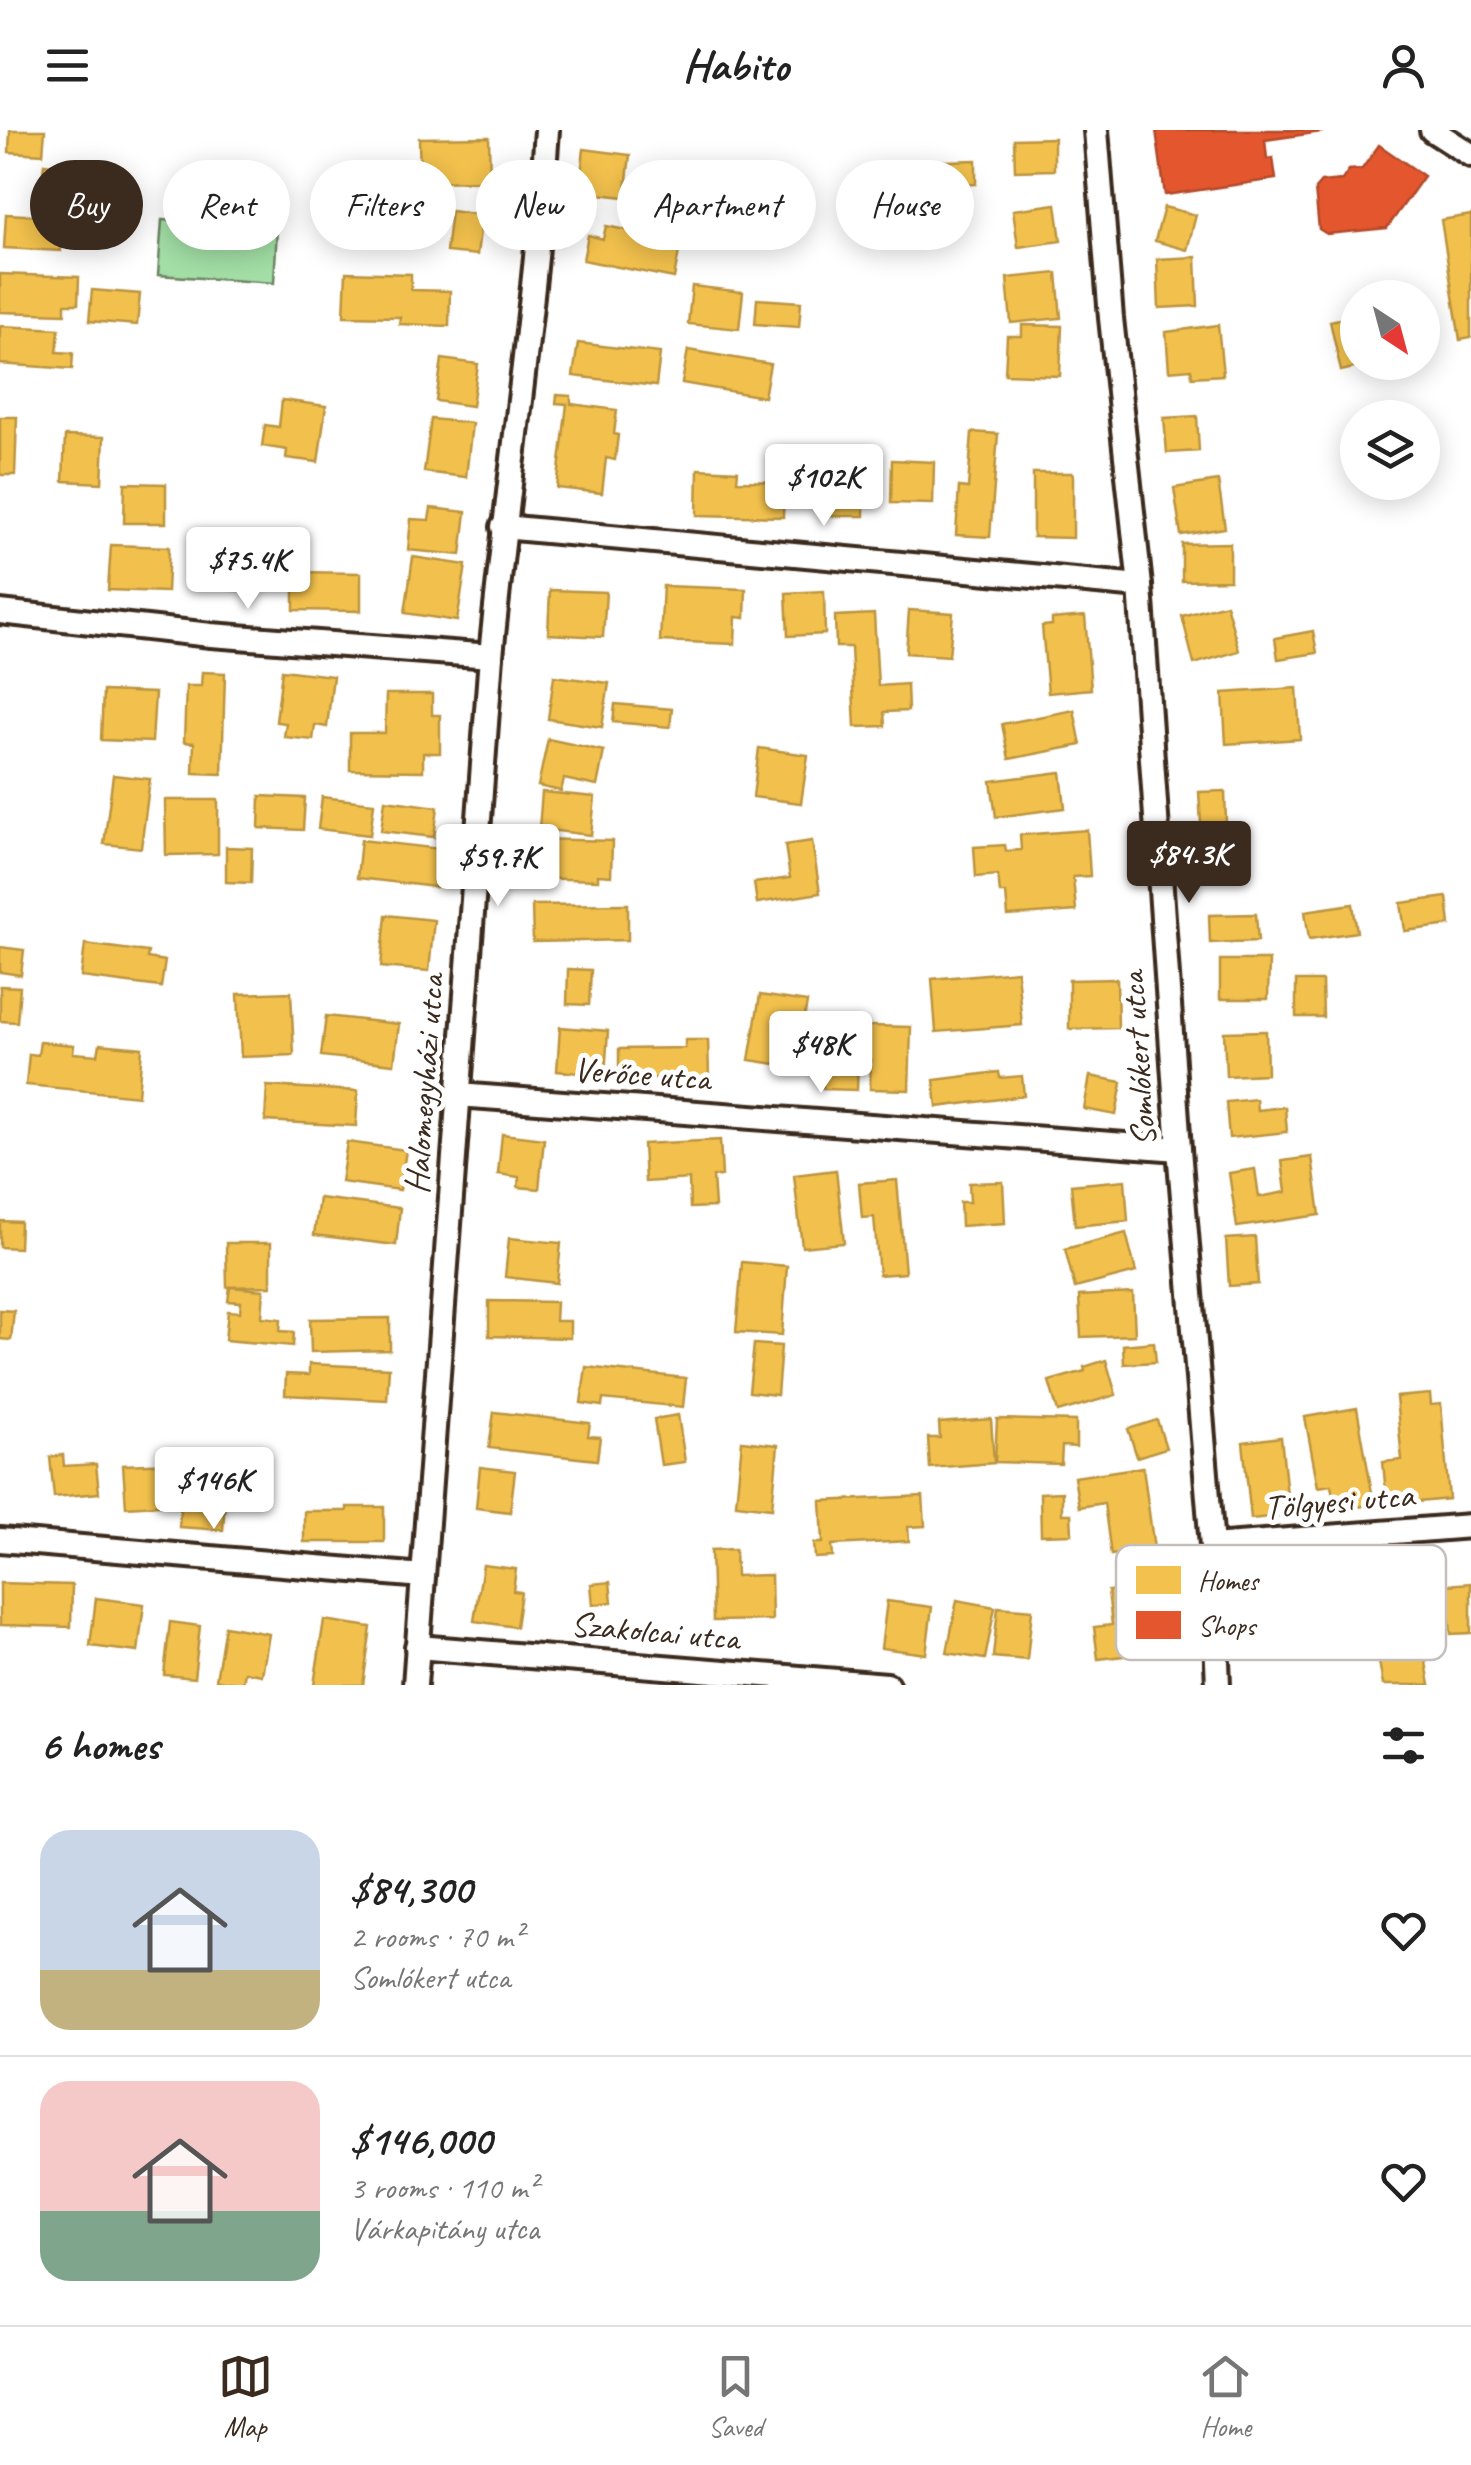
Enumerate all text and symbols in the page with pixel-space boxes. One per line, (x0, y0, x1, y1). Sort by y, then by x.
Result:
text: Habito (683, 37, 788, 94)
icon: menu (40, 38, 95, 93)
icon: person (1376, 38, 1431, 93)
chip: Buy (30, 160, 143, 250)
chip: Rent (163, 160, 290, 250)
chip: Filters (310, 160, 456, 250)
chip: New (476, 160, 597, 250)
chip: Apartment (617, 160, 816, 250)
chip: House (836, 160, 974, 250)
north arrow (1340, 280, 1440, 380)
map controls (1340, 280, 1440, 500)
button: layers (1340, 400, 1440, 500)
pin: $102K (754, 444, 894, 529)
text: $102K (787, 456, 861, 497)
pin: $75.4K (167, 527, 329, 612)
text: $75.4K (208, 539, 288, 580)
pin: $84.3K (1108, 821, 1270, 906)
pin: $59.7K (417, 824, 579, 909)
text: $84.3K (1149, 833, 1229, 874)
text: $59.7K (458, 836, 538, 877)
street label: Somlókert utca (1109, 967, 1167, 1148)
street label: Halomegyházi utca (394, 970, 454, 1195)
pin: $48K (762, 1011, 880, 1096)
text: $48K (791, 1023, 851, 1064)
street label: Verőce utca (572, 1047, 714, 1101)
pin: $146K (144, 1447, 284, 1532)
text: $146K (177, 1459, 251, 1500)
street label: Tölgyesi utca (1262, 1472, 1418, 1530)
legend (1116, 1545, 1446, 1660)
text: Homes (1198, 1563, 1260, 1598)
street label: Szakolcai utca (569, 1601, 744, 1661)
text: Shops (1198, 1608, 1258, 1643)
icon: filters (1376, 1718, 1431, 1773)
text: 6 homes (40, 1719, 159, 1772)
text: $84,300 (350, 1863, 472, 1916)
icon: home (120, 1870, 240, 1990)
icon: heart (1376, 1903, 1431, 1958)
text: 2 rooms · 70 m² (350, 1916, 523, 1957)
text: Somlókert utca (350, 1957, 510, 1998)
text: $146,000 (350, 2114, 492, 2167)
icon: home (120, 2121, 240, 2241)
icon: heart (1376, 2154, 1431, 2209)
text: 3 rooms · 110 m² (350, 2167, 537, 2208)
text: Várkapitány utca (350, 2208, 539, 2249)
tab: Map (218, 2349, 273, 2444)
tab: Saved (708, 2349, 763, 2444)
tab: Home (1198, 2349, 1253, 2444)

